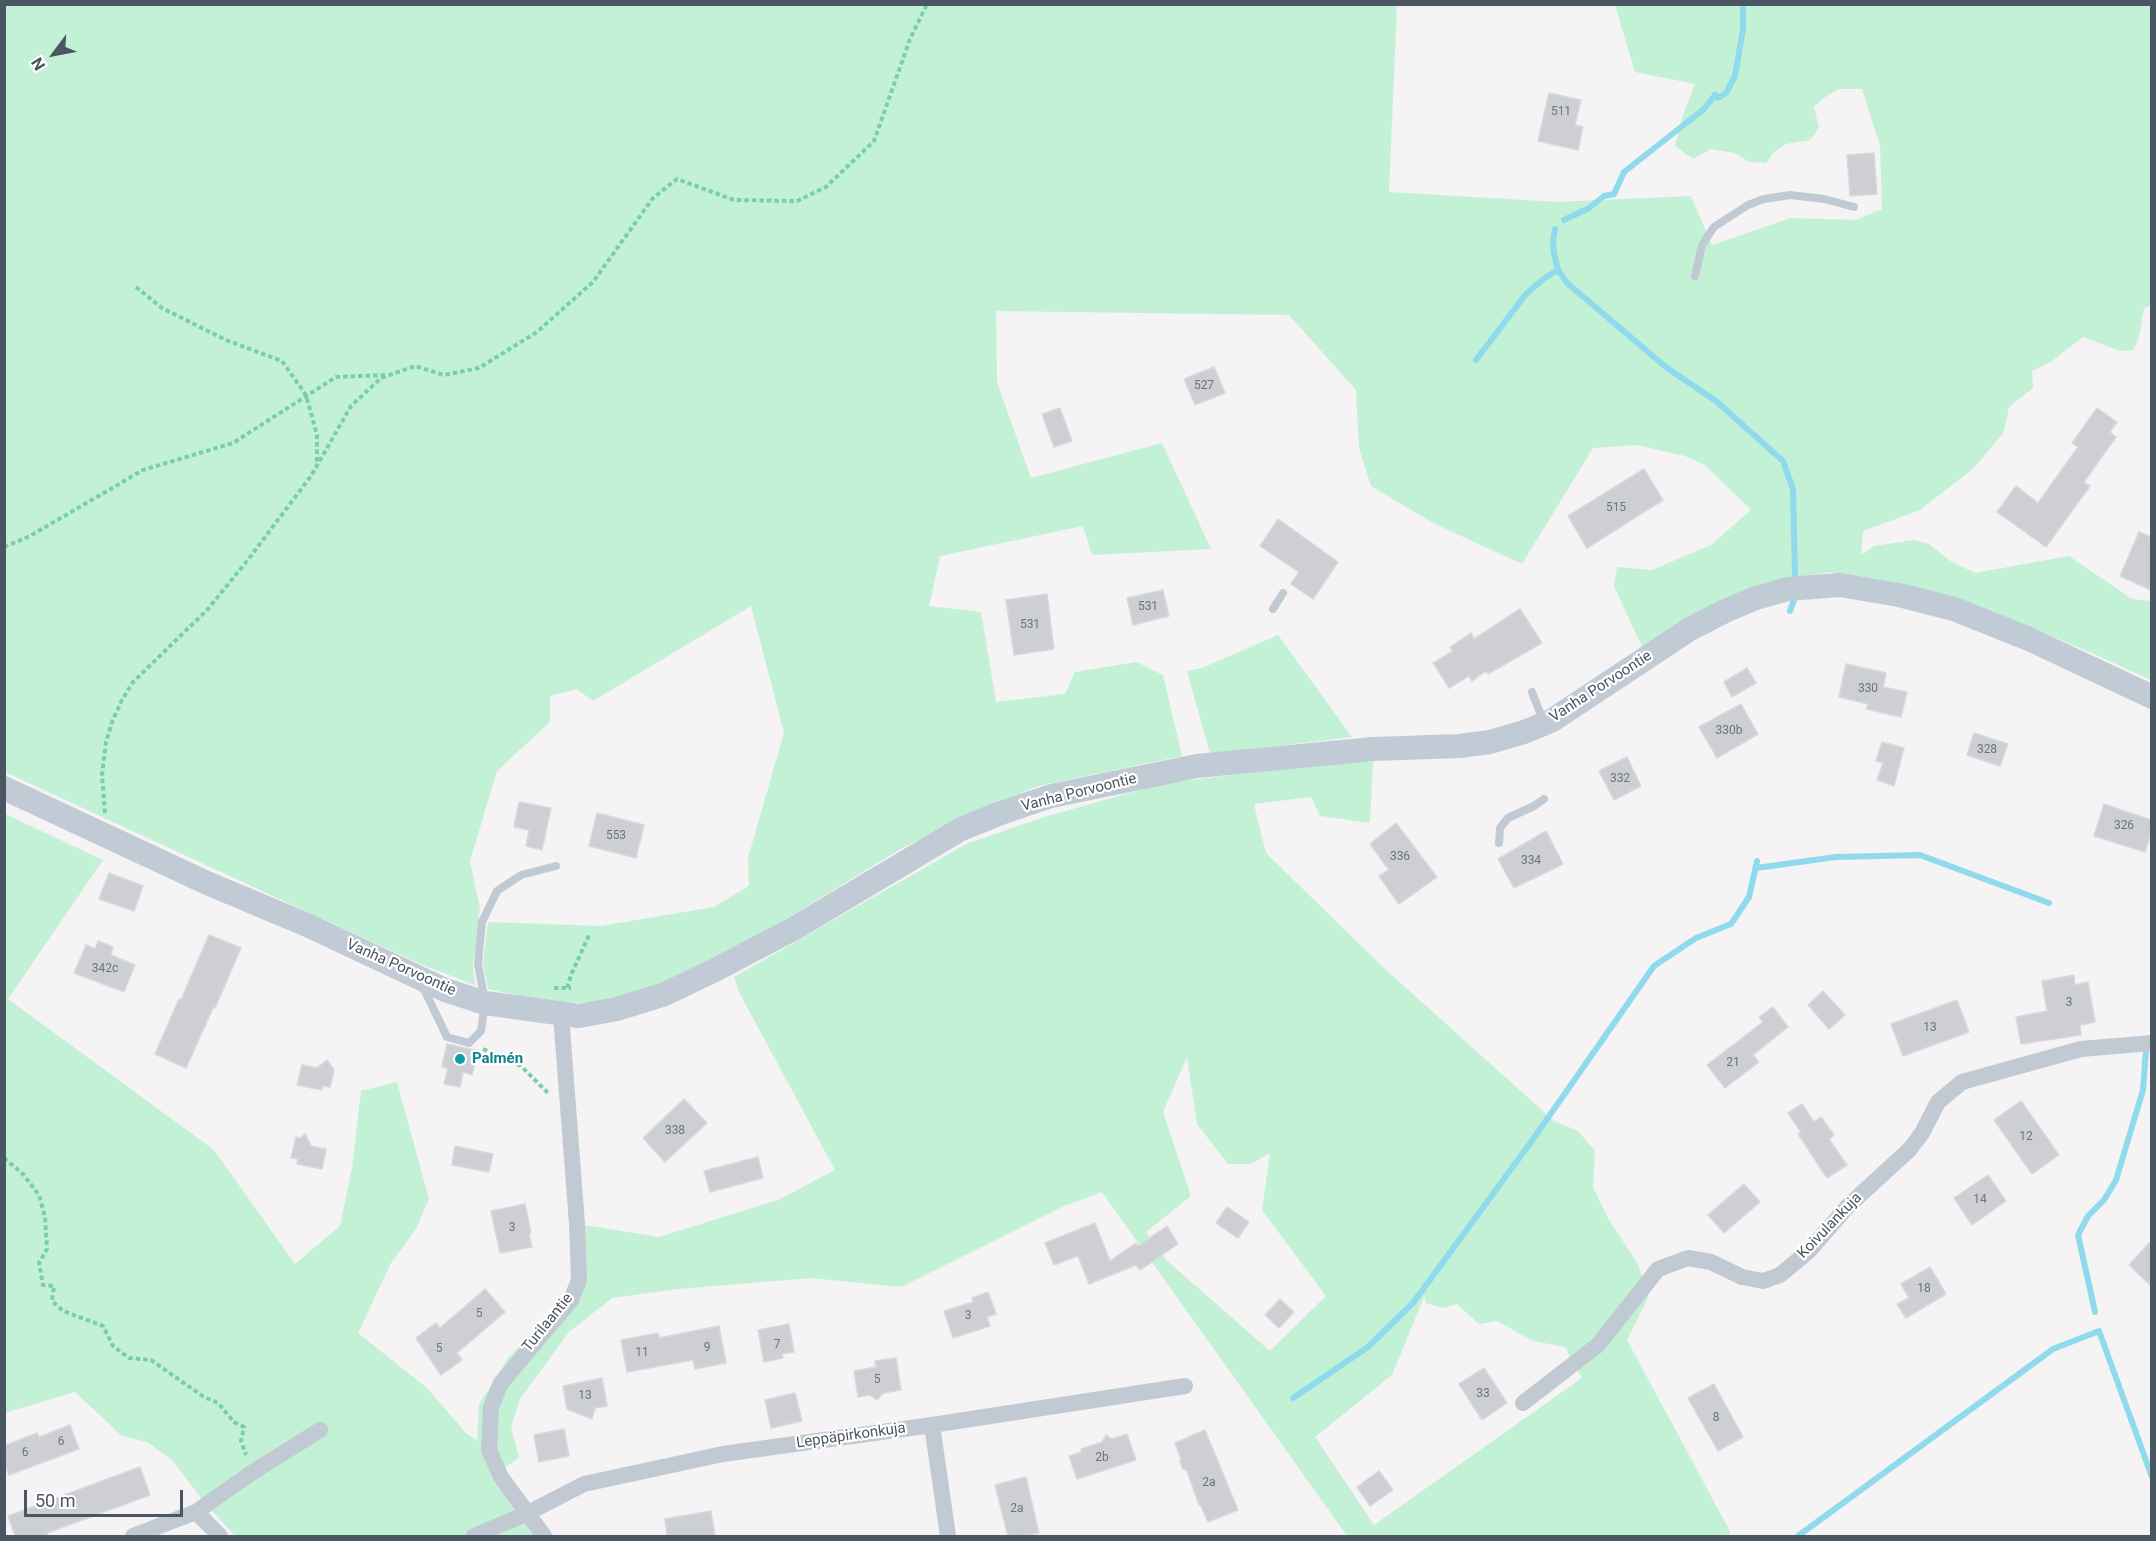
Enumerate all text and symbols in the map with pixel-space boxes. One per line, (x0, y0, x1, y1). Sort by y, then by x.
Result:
north arrow (24, 24, 84, 84)
text: N (27, 54, 49, 74)
house number: 511 (1551, 105, 1571, 119)
house number: 527 (1194, 379, 1214, 393)
house number: 515 (1606, 501, 1626, 515)
house number: 531 (1138, 600, 1158, 614)
house number: 531 (1020, 618, 1040, 632)
street label: Vanha Porvoontie (1547, 647, 1655, 727)
house number: 330 (1858, 682, 1878, 696)
house number: 330b (1716, 724, 1742, 738)
house number: 328 (1977, 743, 1997, 757)
street label: Vanha Porvoontie (1020, 770, 1138, 816)
house number: 332 (1610, 772, 1630, 786)
house number: 326 (2114, 819, 2134, 833)
house number: 553 (606, 829, 626, 843)
house number: 336 (1390, 850, 1410, 864)
house number: 334 (1521, 854, 1541, 868)
street label: Vanha Porvoontie (343, 936, 459, 1000)
house number: 342c (92, 962, 118, 976)
house number: 3 (2066, 996, 2072, 1010)
house number: 13 (1923, 1021, 1937, 1035)
place label: Palmén (472, 1050, 523, 1068)
marker: Palmén (453, 1052, 467, 1066)
house number: 21 (1726, 1056, 1740, 1070)
house number: 338 (665, 1124, 685, 1138)
house number: 12 (2019, 1130, 2033, 1144)
street label: Koivulankuja (1794, 1189, 1866, 1263)
house number: 14 (1973, 1193, 1987, 1207)
house number: 3 (509, 1221, 515, 1235)
house number: 18 (1917, 1282, 1931, 1296)
street label: Turilaantie (519, 1290, 577, 1356)
house number: 5 (476, 1307, 482, 1321)
house number: 3 (965, 1309, 971, 1323)
house number: 7 (774, 1338, 780, 1352)
house number: 9 (704, 1341, 710, 1355)
house number: 5 (436, 1342, 442, 1356)
house number: 11 (635, 1346, 649, 1360)
house number: 5 (874, 1373, 880, 1387)
house number: 33 (1476, 1387, 1490, 1401)
house number: 13 (578, 1389, 592, 1403)
house number: 8 (1713, 1411, 1719, 1425)
street label: Leppäpirkonkuja (795, 1419, 907, 1453)
house number: 6 (58, 1435, 64, 1449)
house number: 6 (22, 1446, 28, 1460)
house number: 2b (1095, 1451, 1109, 1465)
house number: 2a (1202, 1476, 1216, 1490)
scale bar (27, 1478, 186, 1516)
text: 50 m (35, 1490, 75, 1511)
house number: 2a (1010, 1502, 1024, 1516)

